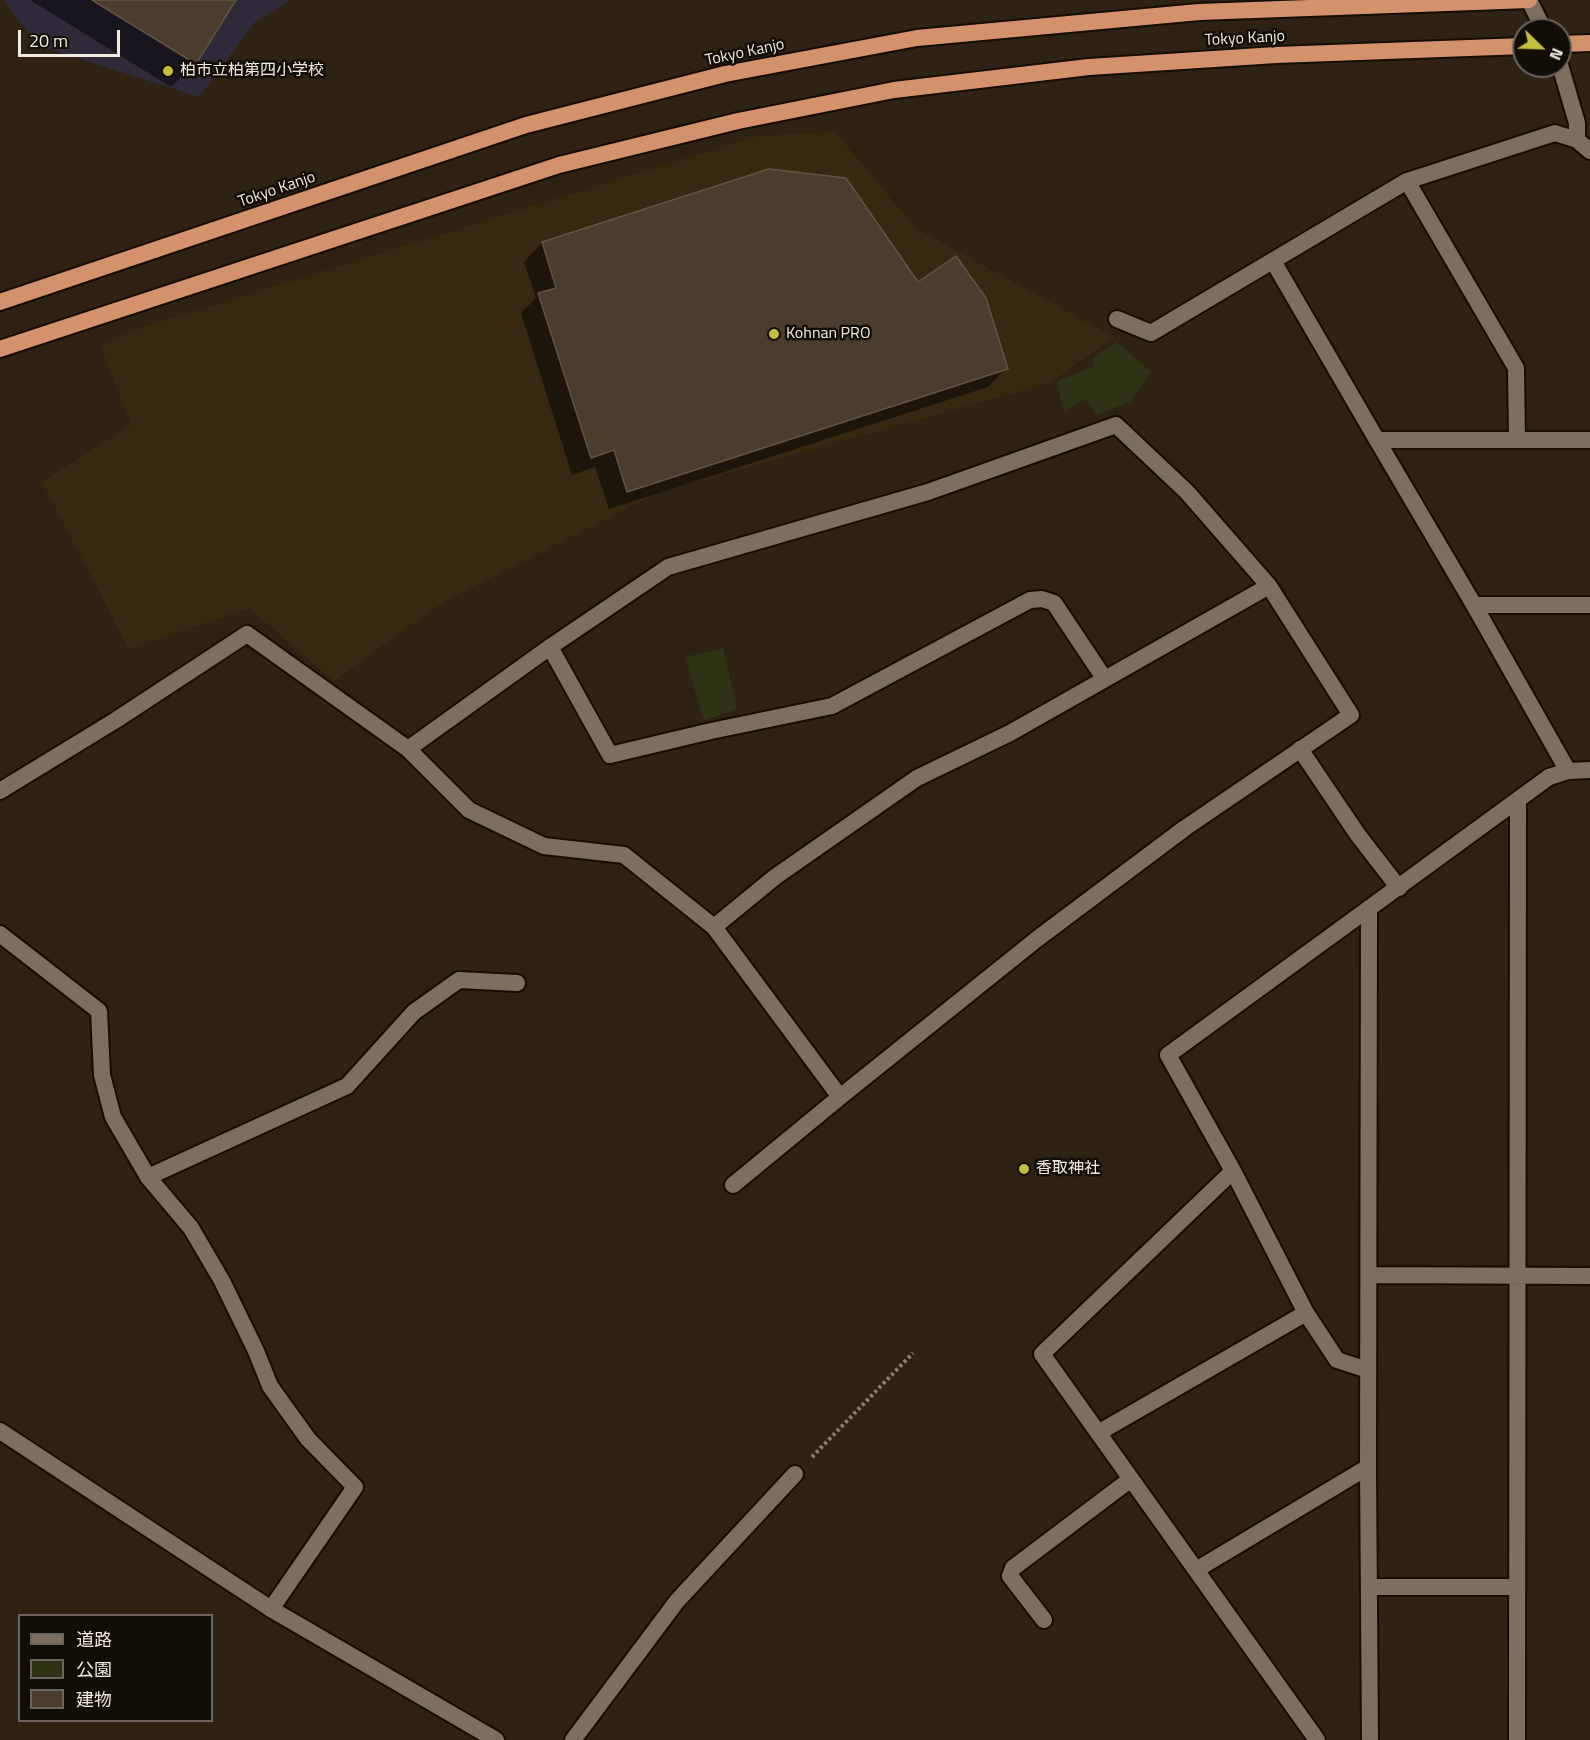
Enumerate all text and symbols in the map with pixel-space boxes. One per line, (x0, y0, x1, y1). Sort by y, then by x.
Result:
scale bar (21, 18, 123, 56)
north arrow (1512, 18, 1572, 78)
text: 20 m (29, 27, 68, 54)
street label: Tokyo Kanjo (1204, 27, 1286, 51)
street label: Tokyo Kanjo (704, 35, 786, 71)
text: N (1544, 44, 1570, 64)
place label: 柏市立柏第四小学校 (180, 61, 324, 81)
marker: 柏市立柏第四小学校 (161, 64, 175, 78)
street label: Tokyo Kanjo (236, 168, 318, 212)
place label: Kohnan PRO (786, 324, 871, 344)
marker: Kohnan PRO (767, 327, 781, 341)
place label: 香取神社 (1036, 1159, 1100, 1179)
marker: 香取神社 (1017, 1162, 1031, 1176)
legend (18, 1614, 213, 1722)
text: 道路 (76, 1626, 112, 1653)
text: 公園 (76, 1656, 112, 1683)
text: 建物 (76, 1686, 112, 1713)

